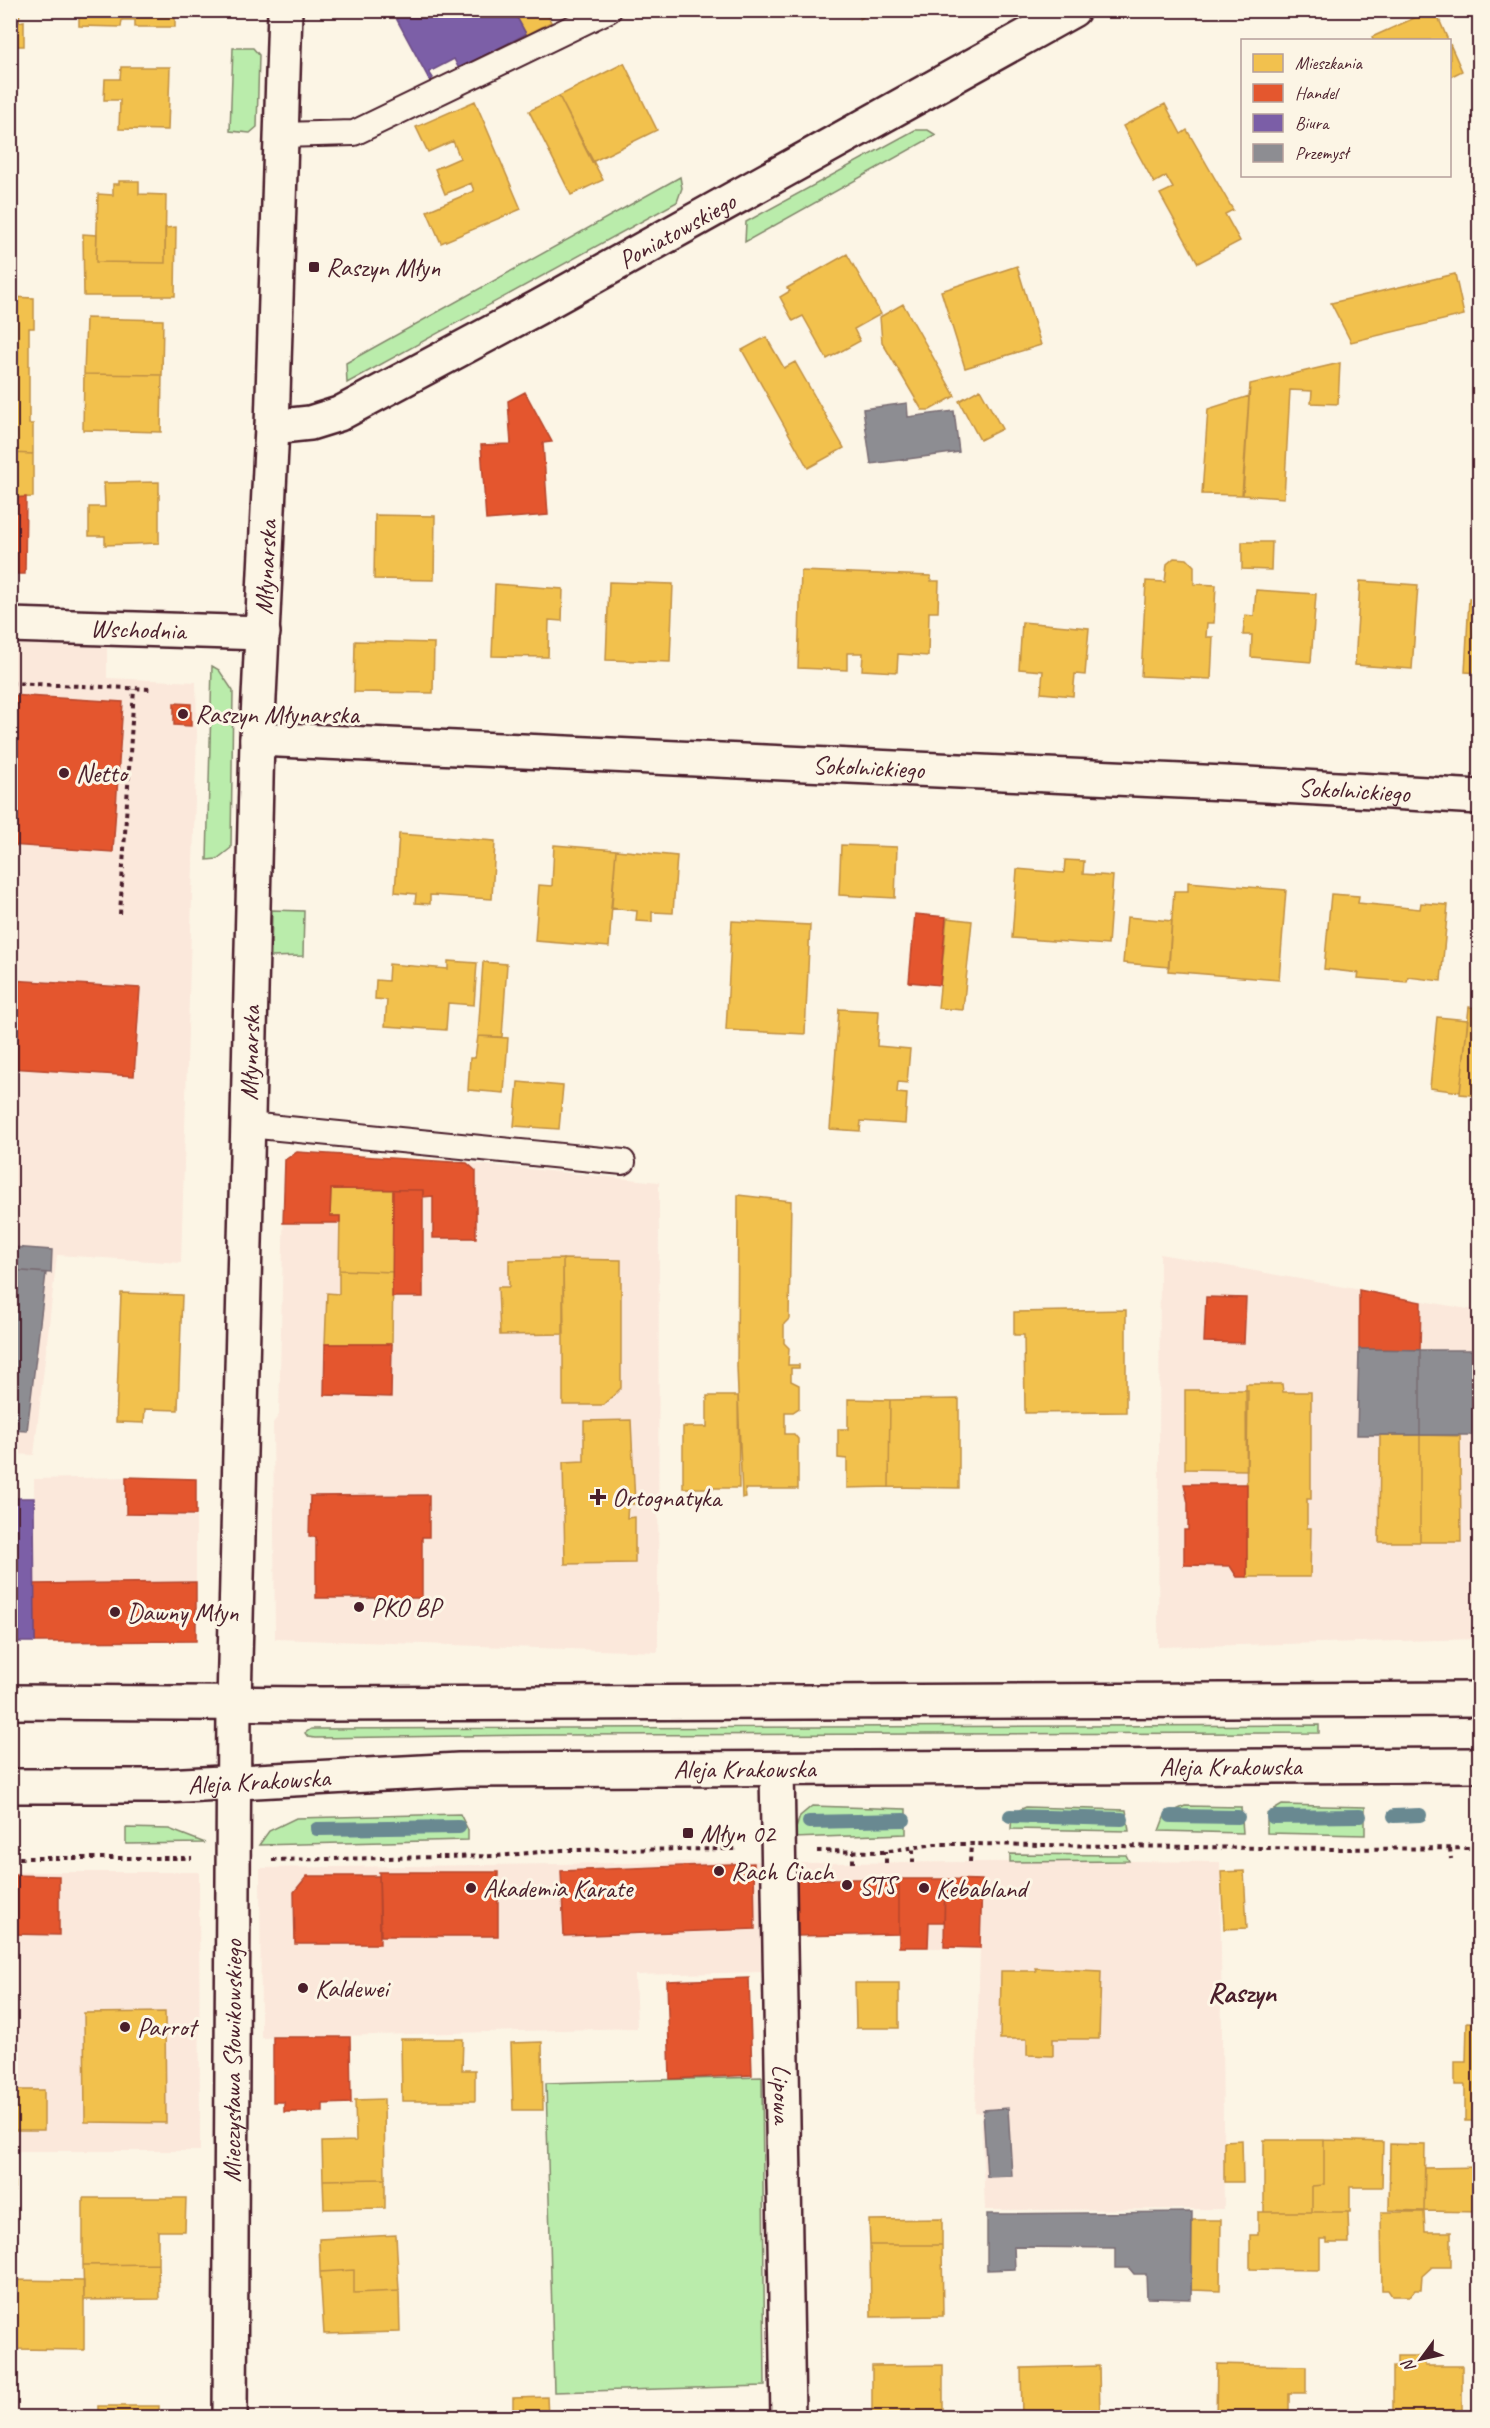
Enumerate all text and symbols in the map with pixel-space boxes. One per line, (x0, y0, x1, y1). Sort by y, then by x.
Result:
legend (1241, 39, 1451, 177)
text: Mieszkania (1295, 52, 1364, 74)
text: Handel (1295, 82, 1340, 104)
text: Biura (1295, 112, 1330, 134)
text: Przemysł (1295, 142, 1351, 164)
street label: Poniatowskiego (612, 184, 743, 276)
place label: Raszyn Młyn (326, 251, 440, 284)
marker: Raszyn Młyn (307, 260, 321, 274)
street label: Młynarska (246, 518, 284, 616)
street label: Wschodnia (90, 611, 188, 647)
place label: Raszyn Młynarska (195, 698, 360, 731)
marker: Raszyn Młynarska (176, 707, 190, 721)
street label: Sokolnickiego (812, 748, 927, 786)
place label: Netto (76, 757, 129, 790)
marker: Netto (57, 766, 71, 780)
street label: Sokolnickiego (1297, 770, 1412, 810)
street label: Młynarska (232, 1004, 267, 1101)
place label: Ortognatyka (612, 1481, 723, 1514)
marker: Ortognatyka (589, 1488, 607, 1506)
place label: PKO BP (371, 1591, 444, 1624)
place label: Dawny Młyn (127, 1596, 239, 1629)
marker: PKO BP (352, 1600, 366, 1614)
marker: Dawny Młyn (108, 1605, 122, 1619)
street label: Aleja Krakowska (1159, 1749, 1303, 1783)
street label: Aleja Krakowska (673, 1752, 817, 1785)
street label: Aleja Krakowska (187, 1760, 332, 1801)
place label: Młyn 02 (700, 1817, 777, 1850)
marker: Młyn 02 (681, 1826, 695, 1840)
place label: Rach Ciach (731, 1855, 835, 1888)
marker: Rach Ciach (712, 1864, 726, 1878)
place label: STS (859, 1869, 901, 1902)
place label: Akademia Karate (483, 1872, 635, 1905)
place label: Kebabland (936, 1872, 1030, 1905)
marker: STS (840, 1878, 854, 1892)
marker: Akademia Karate (464, 1881, 478, 1895)
marker: Kebabland (917, 1881, 931, 1895)
street label: Mieczysława Słowikowskiego (215, 1938, 249, 2182)
place label: Kaldewei (315, 1972, 391, 2005)
district label: Raszyn (1208, 1975, 1277, 2010)
marker: Kaldewei (296, 1981, 310, 1995)
place label: Parrot (137, 2011, 199, 2044)
marker: Parrot (118, 2020, 132, 2034)
street label: Lipowa (765, 2064, 800, 2126)
north arrow (1391, 2329, 1451, 2389)
text: N (1396, 2354, 1420, 2376)

